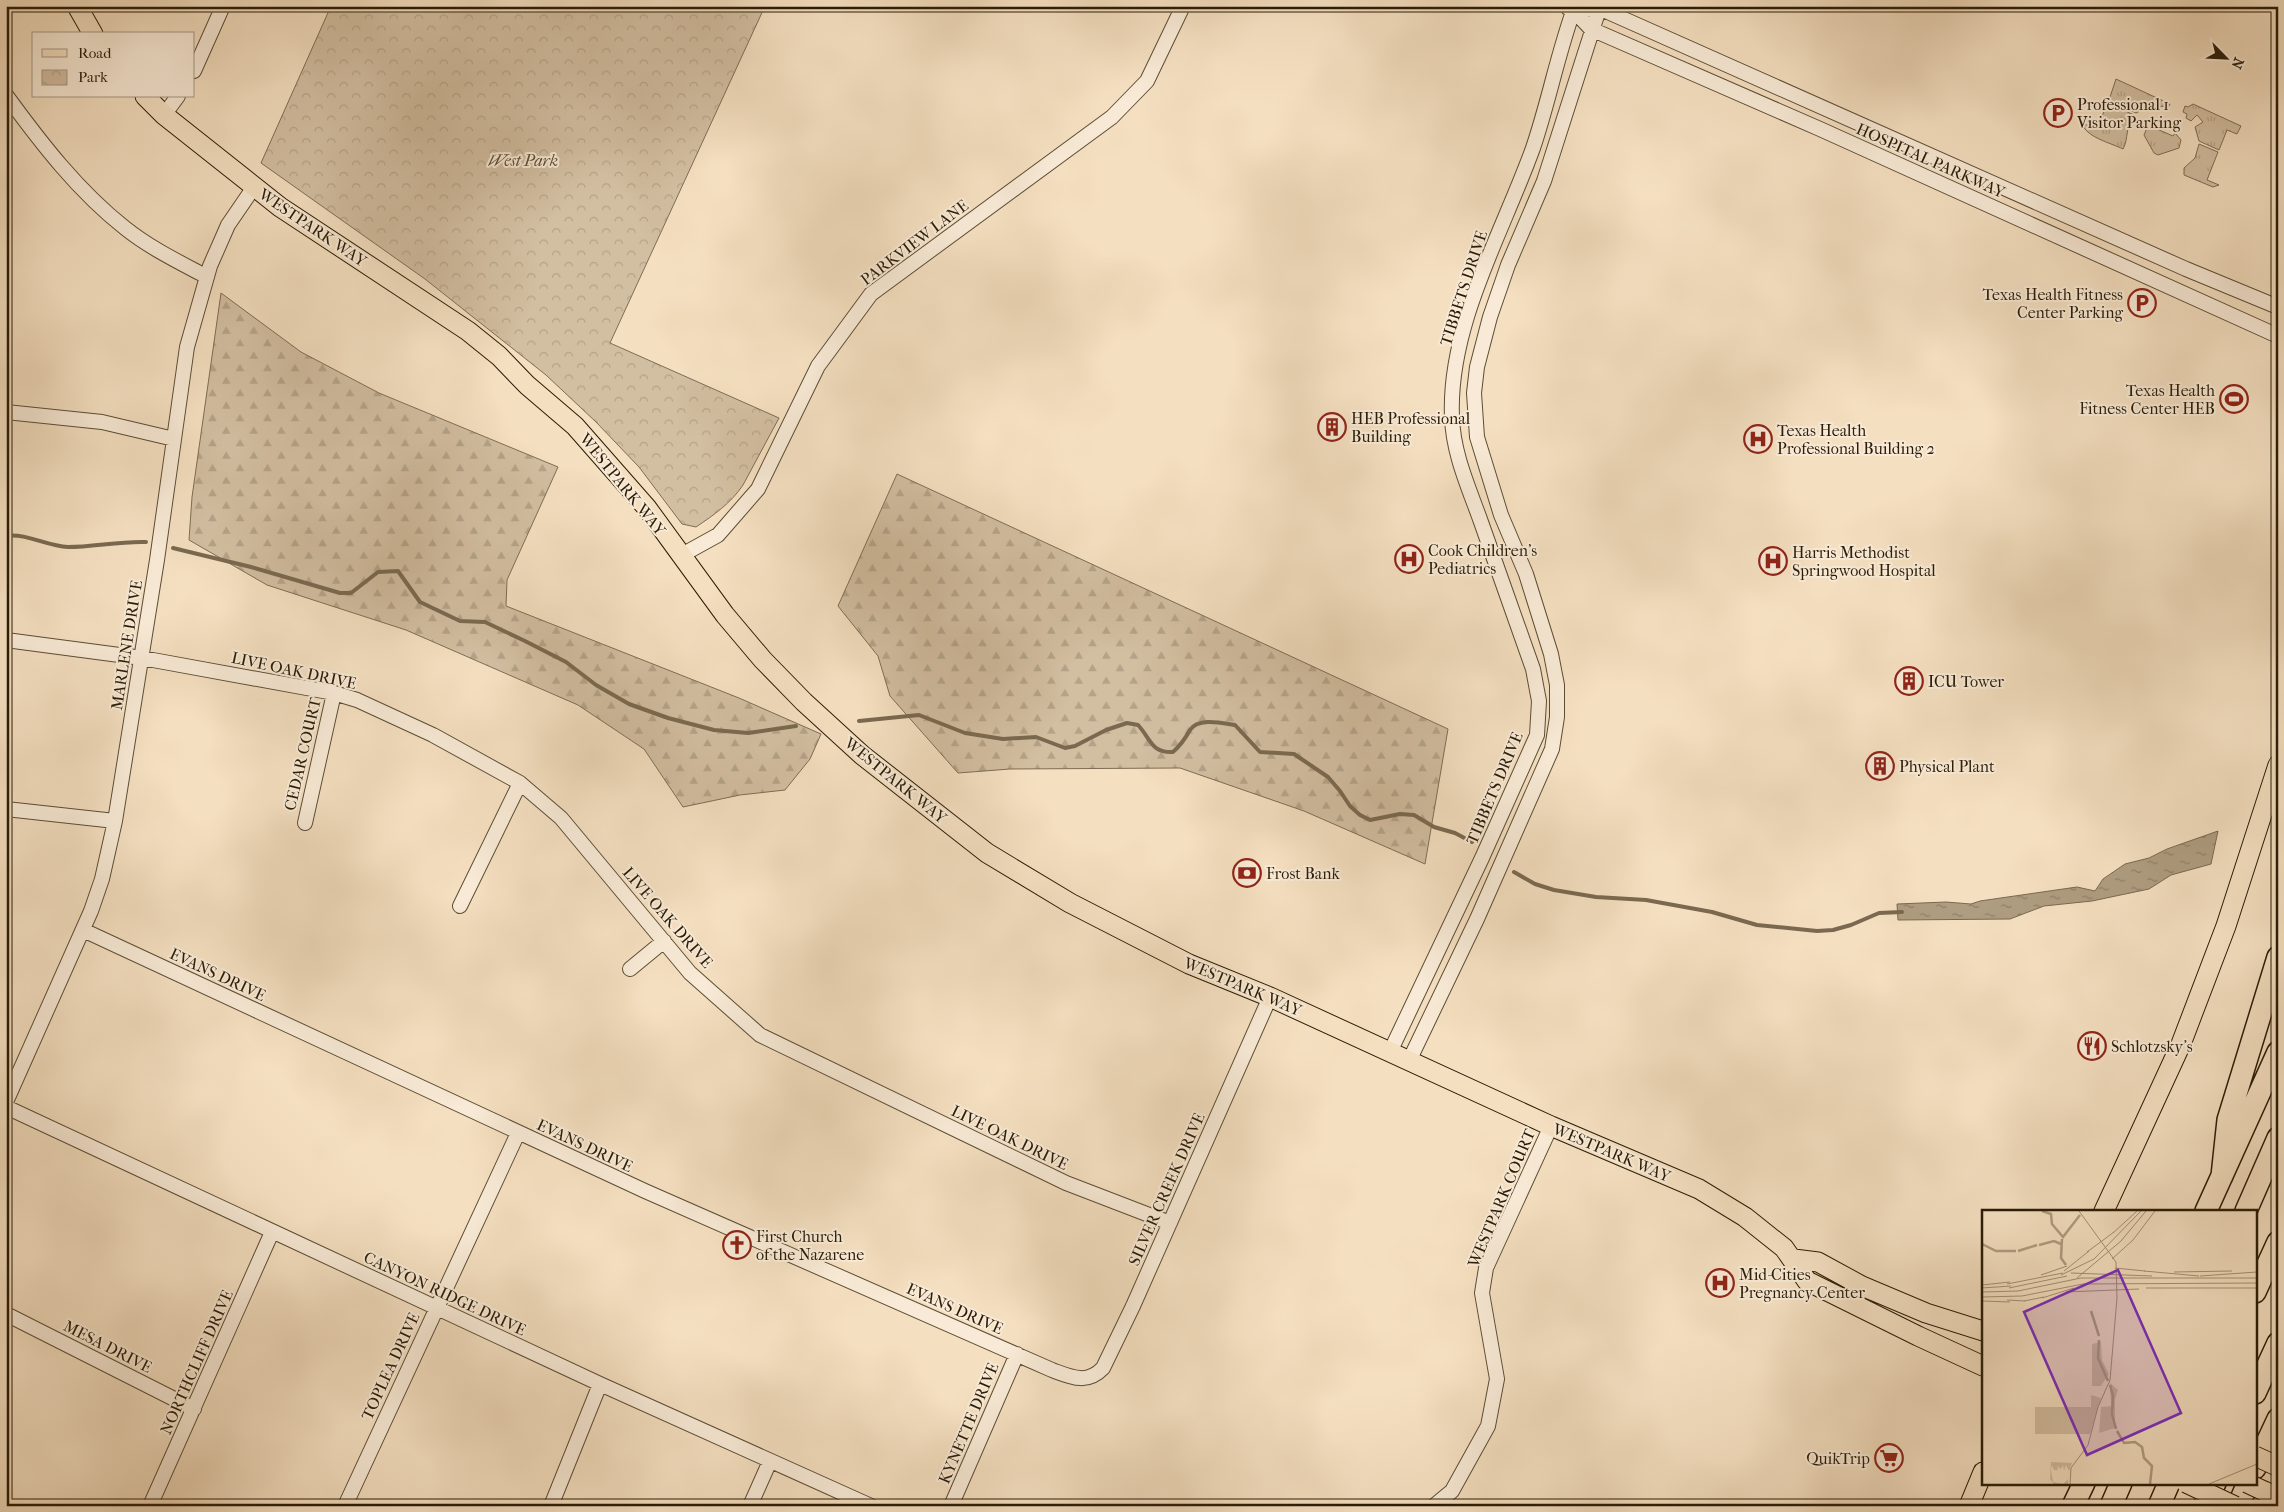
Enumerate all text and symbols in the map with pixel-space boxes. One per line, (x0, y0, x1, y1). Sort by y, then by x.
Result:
legend (32, 32, 195, 98)
north arrow (2202, 32, 2252, 82)
text: Road (78, 44, 112, 62)
text: N (2227, 55, 2247, 72)
text: Park (78, 68, 108, 86)
place label: Professional 1 Visitor Parking (2076, 95, 2181, 132)
parking icon: Professional 1 Visitor Parking (2043, 98, 2073, 128)
street label: HOSPITAL PARKWAY (1853, 119, 2009, 202)
park label: West Park (488, 151, 558, 170)
street label: WESTPARK WAY (254, 184, 371, 271)
street label: PARKVIEW LANE (857, 196, 972, 289)
street label: TIBBETS DRIVE (1436, 228, 1491, 348)
place label: Texas Health Fitness Center Parking (1983, 285, 2123, 322)
parking icon: Texas Health Fitness Center Parking (2127, 288, 2157, 318)
place label: Texas Health Fitness Center HEB (2079, 381, 2215, 418)
sports icon: Texas Health Fitness Center HEB (2219, 384, 2249, 414)
place label: HEB Professional Building (1351, 409, 1471, 446)
building icon: HEB Professional Building (1317, 412, 1347, 442)
place label: Texas Health Professional Building 2 (1777, 421, 1935, 458)
hospital icon: Texas Health Professional Building 2 (1743, 424, 1773, 454)
street label: WESTPARK WAY (575, 429, 670, 540)
place label: Cook Children's Pediatrics (1428, 541, 1537, 578)
place label: Harris Methodist Springwood Hospital (1792, 543, 1936, 580)
hospital icon: Cook Children's Pediatrics (1394, 544, 1424, 574)
hospital icon: Harris Methodist Springwood Hospital (1758, 546, 1788, 576)
street label: MARLENE DRIVE (107, 578, 146, 711)
street label: LIVE OAK DRIVE (230, 648, 358, 693)
building icon: ICU Tower (1894, 666, 1924, 696)
place label: ICU Tower (1928, 672, 2004, 691)
street label: CEDAR COURT (280, 696, 325, 812)
street label: TIBBETS DRIVE (1462, 729, 1527, 847)
street label: WESTPARK WAY (840, 733, 952, 828)
building icon: Physical Plant (1865, 751, 1895, 781)
place label: Physical Plant (1899, 757, 1995, 776)
bank icon: Frost Bank (1232, 858, 1262, 888)
street label: LIVE OAK DRIVE (619, 863, 717, 972)
place label: Frost Bank (1266, 864, 1341, 883)
street label: EVANS DRIVE (167, 944, 269, 1005)
street label: WESTPARK WAY (1180, 953, 1306, 1020)
restaurant icon: Schlotzsky's (2077, 1031, 2107, 1061)
place label: Schlotzsky's (2111, 1037, 2193, 1056)
street label: LIVE OAK DRIVE (948, 1101, 1071, 1174)
street label: SILVER CREEK DRIVE (1124, 1110, 1209, 1269)
street label: EVANS DRIVE (534, 1115, 636, 1176)
street label: WESTPARK WAY (1549, 1119, 1675, 1186)
street label: WESTPARK COURT (1463, 1126, 1539, 1271)
inset map (1982, 1210, 2256, 1484)
place label: First Church of the Nazarene (756, 1227, 864, 1264)
church icon: First Church of the Nazarene (722, 1230, 752, 1260)
street label: CANYON RIDGE DRIVE (361, 1248, 529, 1340)
place label: Mid-Cities Pregnancy Center (1739, 1265, 1865, 1302)
hospital icon: Mid-Cities Pregnancy Center (1705, 1268, 1735, 1298)
street label: EVANS DRIVE (904, 1279, 1006, 1338)
street label: NORTHCLIFF DRIVE (156, 1287, 237, 1437)
street label: TOPLEA DRIVE (357, 1309, 424, 1423)
street label: MESA DRIVE (60, 1316, 155, 1377)
street label: KYNETTE DRIVE (934, 1360, 1003, 1487)
supermarket icon: QuikTrip (1874, 1443, 1904, 1473)
place label: QuikTrip (1806, 1449, 1870, 1468)

